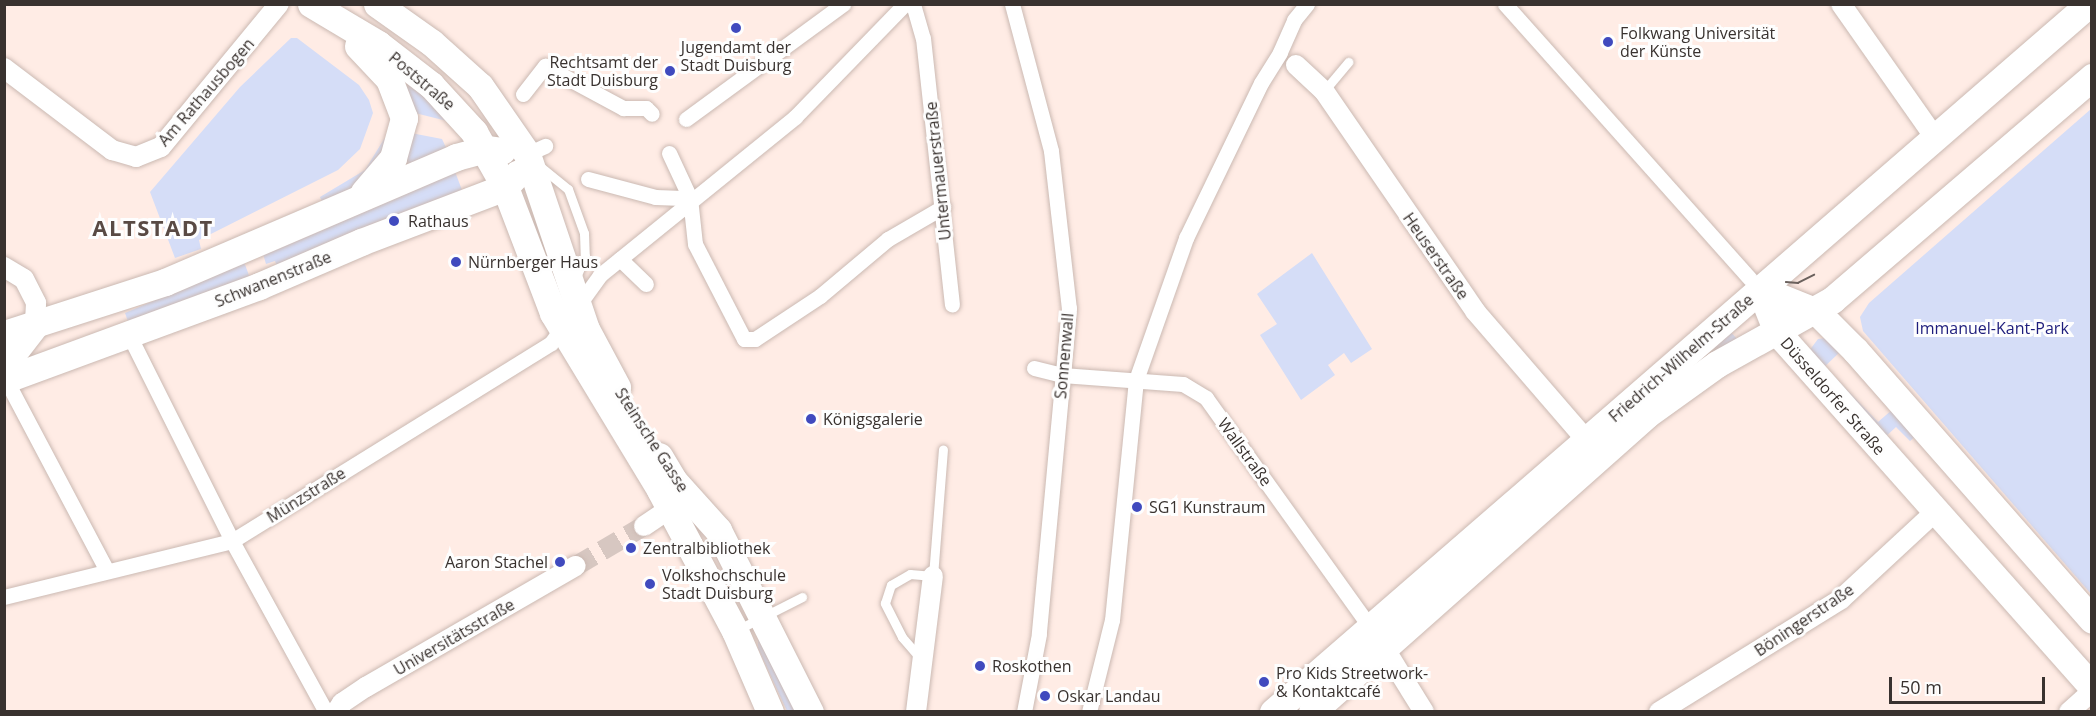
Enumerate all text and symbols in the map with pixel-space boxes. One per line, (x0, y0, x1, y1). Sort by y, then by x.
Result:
marker: Jugendamt der Stadt Duisburg (729, 21, 743, 35)
place label: Folkwang Universität der Künste (1620, 23, 1775, 61)
street label: Am Rathausbogen (154, 34, 258, 150)
marker: Folkwang Universität der Künste (1601, 35, 1615, 49)
place label: Jugendamt der Stadt Duisburg (681, 37, 791, 75)
street label: Poststraße (385, 48, 459, 114)
place label: Rechtsamt der Stadt Duisburg (547, 52, 658, 90)
marker: Rechtsamt der Stadt Duisburg (663, 64, 677, 78)
street label: Untermauerstraße (921, 101, 955, 241)
street label: Heuserstraße (1399, 209, 1473, 303)
place label: Rathaus (408, 211, 469, 231)
marker: Rathaus (385, 212, 403, 230)
district label: ALTSTADT (92, 215, 214, 241)
street label: Schwanenstraße (212, 247, 334, 311)
place label: Nürnberger Haus (468, 252, 598, 272)
marker: Nürnberger Haus (449, 255, 463, 269)
street label: Friedrich-Wilhelm-Straße (1605, 290, 1757, 426)
street label: Sonnenwall (1051, 312, 1077, 400)
park label: Immanuel-Kant-Park (1915, 318, 2069, 338)
street label: Düsseldorfer Straße (1777, 333, 1889, 459)
street label: Steinsche Gasse (611, 384, 693, 496)
place label: Königsgalerie (823, 409, 923, 429)
marker: Königsgalerie (804, 412, 818, 426)
street label: Wallstraße (1214, 414, 1276, 490)
street label: Münzstraße (263, 463, 349, 527)
place label: SG1 Kunstraum (1149, 497, 1266, 517)
marker: SG1 Kunstraum (1130, 500, 1144, 514)
place label: Zentralbibliothek (643, 538, 770, 558)
marker: Zentralbibliothek (624, 541, 638, 555)
place label: Aaron Stachel (445, 552, 548, 572)
marker: Aaron Stachel (553, 555, 567, 569)
place label: Volkshochschule Stadt Duisburg (662, 565, 786, 603)
marker: Volkshochschule Stadt Duisburg (643, 577, 657, 591)
street label: Böningerstraße (1751, 580, 1857, 660)
street label: Universitätsstraße (390, 595, 518, 679)
place label: Roskothen (992, 656, 1071, 676)
marker: Roskothen (973, 659, 987, 673)
place label: Pro Kids Streetwork- & Kontaktcafé (1276, 663, 1428, 701)
scale bar (1892, 665, 2048, 703)
marker: Pro Kids Streetwork- & Kontaktcafé (1257, 675, 1271, 689)
text: 50 m (1900, 675, 1942, 699)
place label: Oskar Landau (1057, 686, 1161, 706)
marker: Oskar Landau (1038, 689, 1052, 703)

